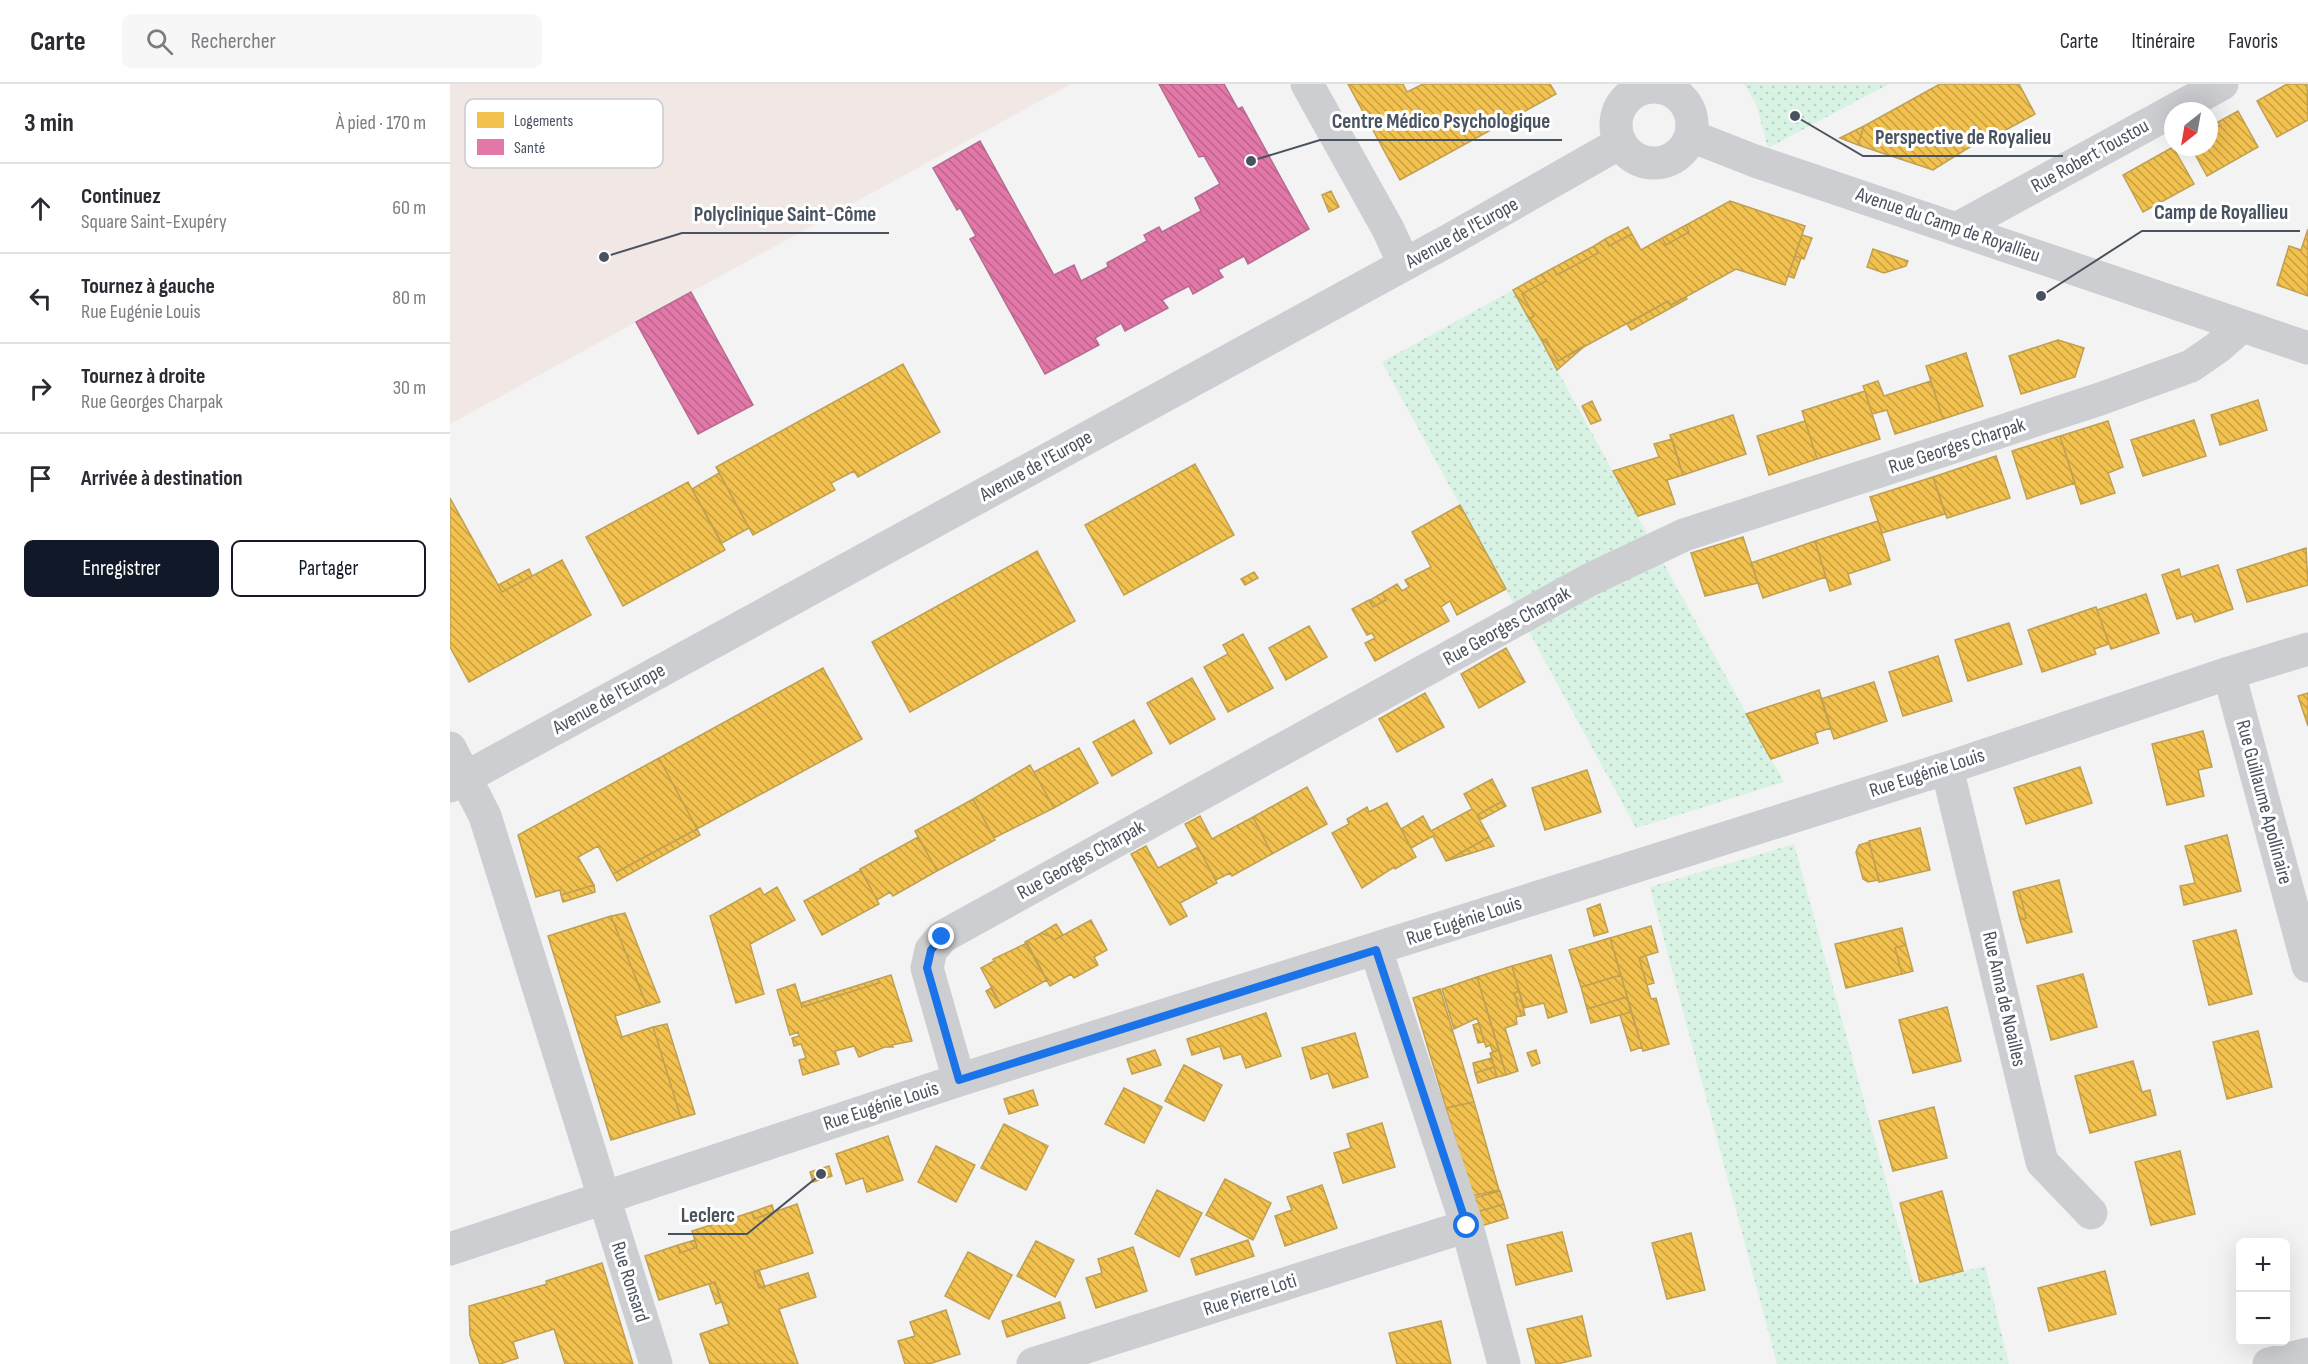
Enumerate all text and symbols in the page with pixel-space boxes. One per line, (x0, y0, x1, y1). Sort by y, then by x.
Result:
search box (122, 14, 542, 68)
text: Carte (30, 25, 86, 58)
icon: search (143, 25, 176, 58)
text: Rechercher (191, 28, 276, 55)
text: Carte (2060, 29, 2099, 54)
text: Itinéraire (2132, 29, 2195, 54)
text: Favoris (2228, 29, 2278, 54)
legend (465, 99, 663, 168)
callout: Centre Médico Psychologique (1320, 101, 1562, 140)
north arrow (2164, 102, 2218, 156)
text: 3 min (24, 108, 74, 139)
text: Centre Médico Psychologique (1332, 109, 1550, 134)
text: À pied · 170 m (336, 111, 426, 135)
text: Logements (514, 112, 574, 131)
street label: Rue Robert Toustou (2027, 114, 2153, 198)
callout: Perspective de Royalieu (1863, 117, 2063, 156)
text: Perspective de Royalieu (1875, 125, 2051, 150)
text: Santé (514, 139, 545, 158)
street label: Avenue du Camp de Royallieu (1852, 182, 2043, 268)
text: Continuez (81, 183, 161, 210)
icon: ahead (24, 192, 57, 225)
street label: Avenue de l'Europe (1401, 192, 1523, 274)
callout: Camp de Royallieu (2142, 192, 2300, 231)
callout: Polyclinique Saint-Côme (682, 194, 889, 233)
text: 60 m (392, 196, 426, 220)
text: Camp de Royallieu (2154, 200, 2288, 225)
text: Polyclinique Saint-Côme (694, 202, 876, 227)
text: Square Saint-Exupéry (81, 210, 227, 234)
text: Tournez à gauche (81, 273, 215, 300)
icon: left (24, 282, 57, 315)
text: 80 m (392, 286, 426, 310)
text: Rue Eugénie Louis (81, 300, 201, 324)
text: Tournez à droite (81, 363, 206, 390)
icon: right (24, 372, 57, 405)
text: 30 m (393, 376, 426, 400)
text: Rue Georges Charpak (81, 390, 223, 414)
street label: Rue Georges Charpak (1886, 413, 2029, 479)
street label: Avenue de l'Europe (975, 425, 1097, 507)
icon: arrive (24, 462, 57, 495)
text: Arrivée à destination (81, 465, 243, 492)
button: Enregistrer (24, 540, 219, 597)
button: Partager (231, 540, 426, 597)
street label: Rue Georges Charpak (1439, 581, 1575, 671)
street label: Avenue de l'Europe (548, 658, 670, 740)
street label: Rue Guillaume Apollinaire (2231, 717, 2297, 887)
street label: Rue Eugénie Louis (1866, 743, 1988, 803)
street label: Rue Georges Charpak (1013, 815, 1149, 905)
street label: Rue Eugénie Louis (1403, 891, 1525, 951)
route end (928, 923, 954, 949)
street label: Rue Anna de Noailles (1977, 929, 2031, 1069)
street label: Rue Eugénie Louis (820, 1076, 942, 1136)
callout: Leclerc (668, 1195, 747, 1234)
text: Leclerc (681, 1203, 735, 1228)
route start (1453, 1212, 1479, 1238)
map controls (2236, 1238, 2290, 1346)
button: + (2236, 1238, 2290, 1292)
street label: Rue Ronsard (606, 1239, 654, 1325)
street label: Rue Pierre Loti (1200, 1269, 1300, 1321)
button: − (2236, 1292, 2290, 1346)

